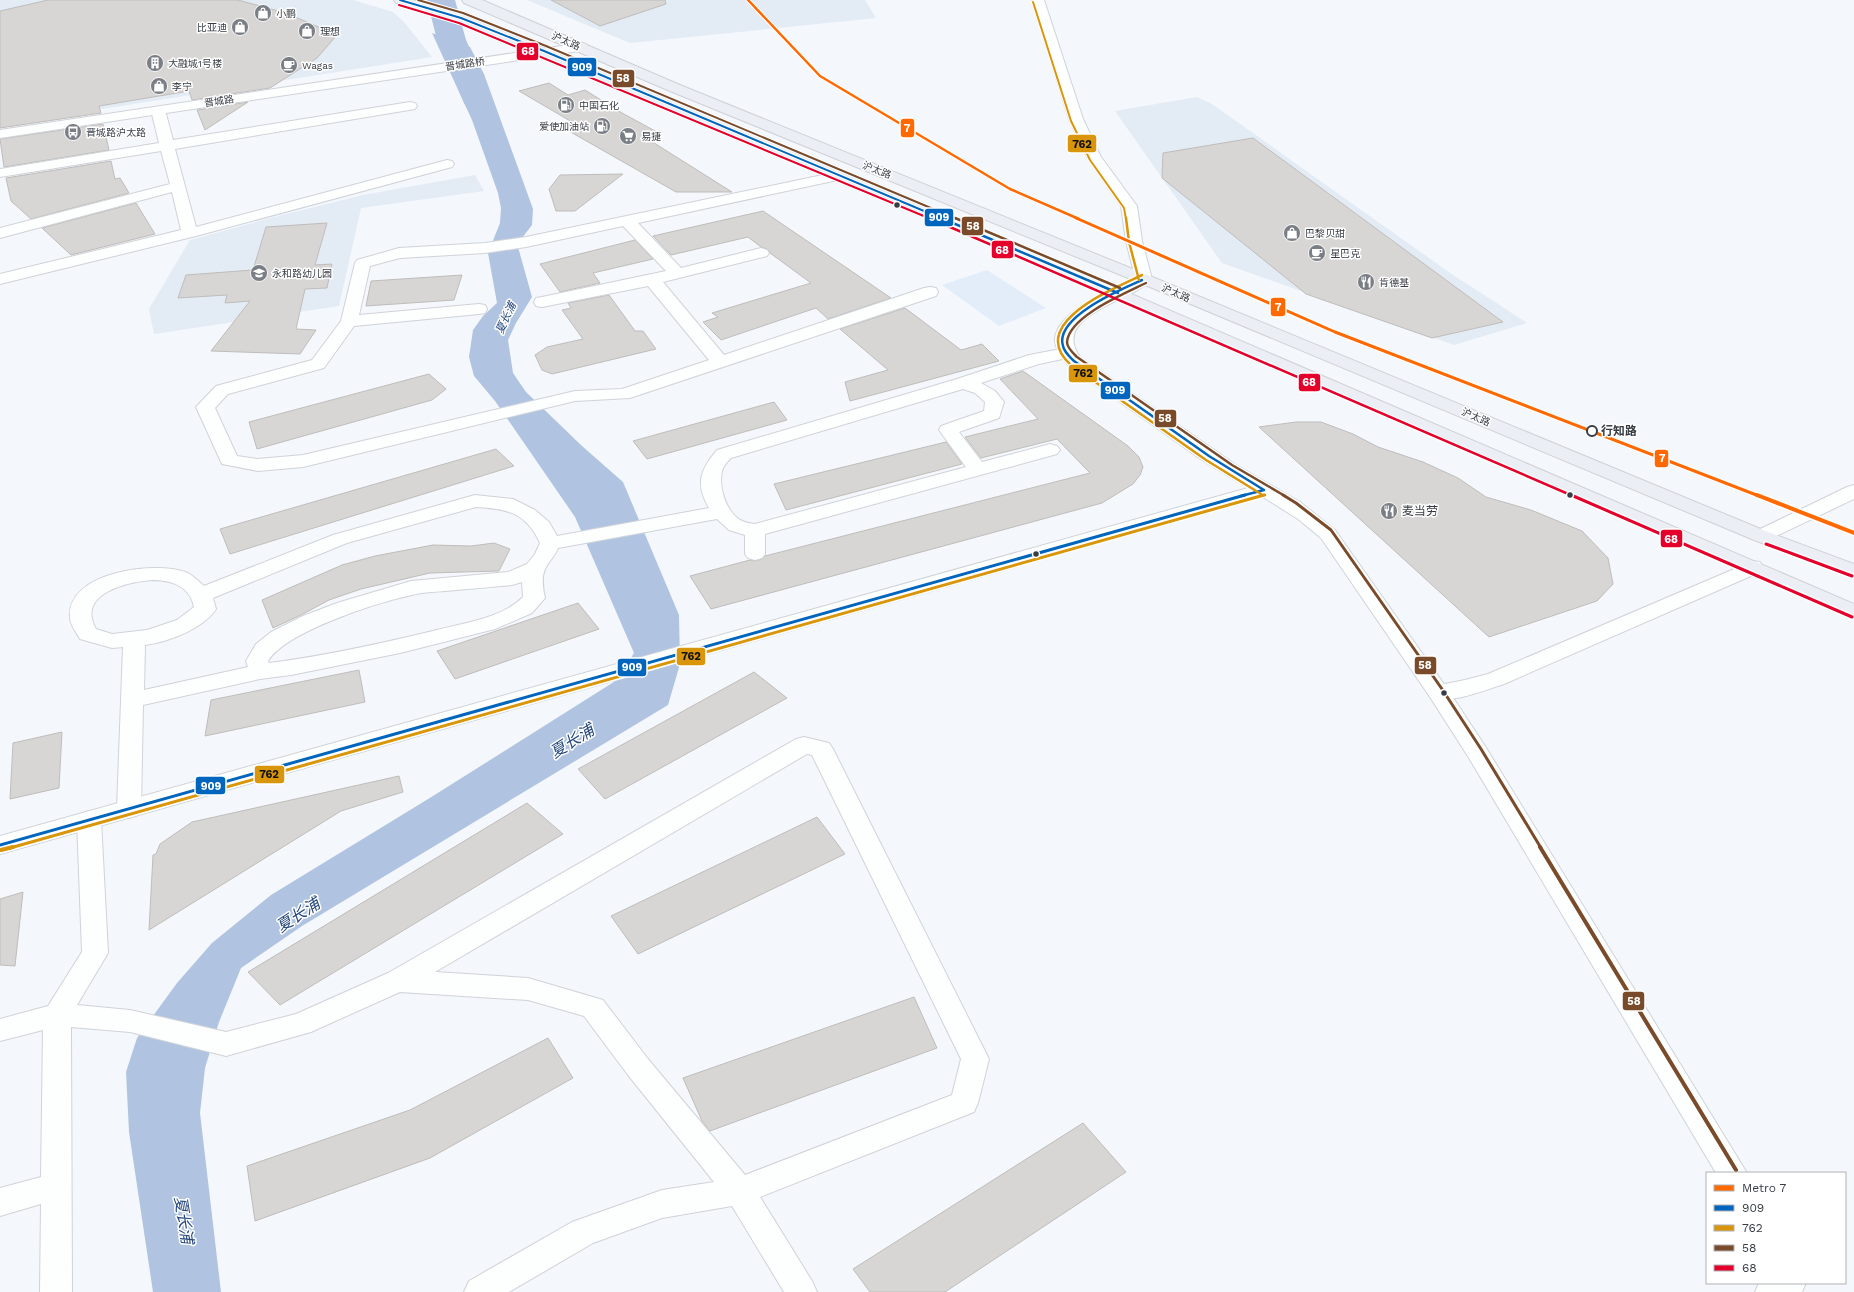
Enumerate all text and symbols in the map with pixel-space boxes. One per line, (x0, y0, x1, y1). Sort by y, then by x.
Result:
shop icon: 小鹏 (253, 3, 273, 23)
place label: 小鹏 (276, 8, 296, 19)
shop icon: 比亚迪 (230, 17, 250, 37)
shop icon: 理想 (297, 21, 317, 41)
place label: 比亚迪 (197, 22, 227, 33)
place label: 理想 (320, 26, 340, 37)
street label: 沪太路 (550, 30, 582, 52)
line badge: 68 (516, 42, 539, 61)
text: 68 (521, 45, 535, 58)
building icon: 大融城1号楼 (145, 53, 165, 73)
cafe icon: Wagas (279, 55, 299, 75)
street label: 晋城路桥 (444, 55, 486, 73)
line badge: 909 (567, 57, 597, 77)
place label: 大融城1号楼 (168, 58, 222, 69)
place label: Wagas (302, 60, 333, 71)
text: 909 (572, 61, 593, 74)
line badge: 58 (612, 69, 635, 88)
text: 58 (616, 72, 630, 85)
shop icon: 李宁 (149, 76, 169, 96)
place label: 李宁 (172, 81, 192, 92)
street label: 晋城路 (203, 93, 235, 109)
fuel station icon: 中国石化 (556, 95, 576, 115)
place label: 中国石化 (579, 100, 619, 111)
fuel station icon: 爱使加油站 (592, 116, 612, 136)
line badge: 7 (900, 118, 915, 138)
place label: 爱使加油站 (539, 121, 589, 132)
bus stop icon: 晋城路沪太路 (63, 122, 83, 142)
text: 7 (904, 122, 911, 135)
supermarket icon: 易捷 (618, 126, 638, 146)
place label: 晋城路沪太路 (86, 127, 146, 138)
place label: 易捷 (641, 131, 661, 142)
line badge: 762 (1067, 134, 1097, 153)
text: 762 (1072, 138, 1092, 151)
street label: 沪太路 (861, 159, 893, 181)
unlabelled marker (892, 200, 902, 210)
line badge: 909 (924, 208, 954, 227)
text: 909 (929, 211, 950, 224)
line badge: 58 (961, 216, 984, 236)
text: 58 (966, 220, 980, 233)
shop icon: 巴黎贝甜 (1282, 223, 1302, 243)
place label: 巴黎贝甜 (1305, 228, 1345, 239)
line badge: 68 (991, 240, 1014, 259)
cafe icon: 星巴克 (1307, 243, 1327, 263)
text: 68 (995, 244, 1009, 257)
place label: 星巴克 (1330, 248, 1360, 259)
school or university icon: 永和路幼儿园 (249, 263, 269, 283)
place label: 永和路幼儿园 (272, 268, 332, 279)
restaurant icon: 肯德基 (1356, 272, 1376, 292)
place label: 肯德基 (1379, 277, 1409, 288)
street label: 沪太路 (1160, 282, 1192, 304)
line badge: 7 (1270, 297, 1286, 317)
water label: 夏长浦 (493, 298, 520, 336)
text: 7 (1275, 301, 1282, 314)
line badge: 762 (1068, 364, 1098, 383)
text: 762 (1073, 367, 1093, 380)
line badge: 68 (1298, 373, 1321, 392)
text: 68 (1302, 376, 1316, 389)
line badge: 909 (1100, 381, 1131, 400)
text: 909 (1105, 384, 1126, 397)
street label: 沪太路 (1460, 406, 1492, 428)
line badge: 58 (1154, 409, 1177, 428)
text: 58 (1158, 412, 1172, 425)
place label: 行知路 (1601, 424, 1637, 438)
marker: 行知路 (1586, 425, 1598, 437)
line badge: 7 (1654, 449, 1669, 468)
text: 7 (1659, 452, 1666, 465)
unlabelled marker (1565, 490, 1575, 500)
restaurant icon: 麦当劳 (1379, 501, 1399, 521)
place label: 麦当劳 (1402, 504, 1438, 518)
line badge: 68 (1660, 529, 1683, 548)
text: 68 (1664, 533, 1678, 546)
unlabelled marker (1031, 549, 1041, 559)
line badge: 762 (676, 647, 706, 666)
text: 762 (681, 650, 701, 663)
line badge: 58 (1414, 656, 1437, 675)
line badge: 909 (617, 658, 647, 677)
text: 58 (1418, 659, 1432, 672)
text: 909 (622, 661, 643, 674)
unlabelled marker (1439, 688, 1449, 698)
water label: 夏长浦 (547, 719, 600, 762)
line badge: 762 (254, 765, 285, 784)
text: 762 (259, 768, 279, 781)
line badge: 909 (195, 776, 226, 795)
text: 909 (201, 780, 222, 793)
water label: 夏长浦 (273, 892, 326, 936)
line badge: 58 (1622, 991, 1645, 1011)
text: 58 (1627, 995, 1641, 1008)
legend (1706, 1172, 1846, 1284)
text: Metro 7 (1742, 1181, 1786, 1195)
water label: 夏长浦 (171, 1195, 198, 1248)
text: 909 (1742, 1201, 1764, 1215)
text: 762 (1742, 1221, 1763, 1235)
text: 58 (1742, 1241, 1756, 1255)
text: 68 (1742, 1261, 1757, 1275)

